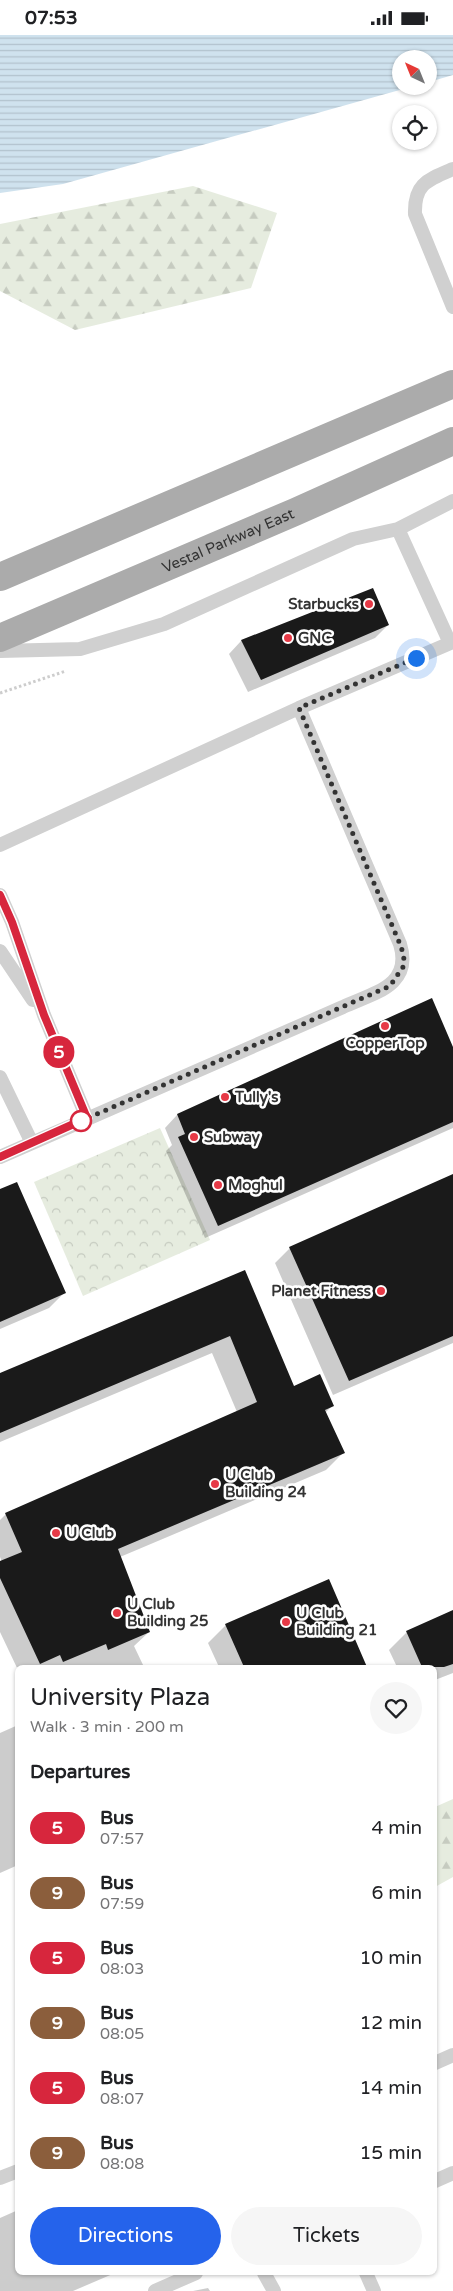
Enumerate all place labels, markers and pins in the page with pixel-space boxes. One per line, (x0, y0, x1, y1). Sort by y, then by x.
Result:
place label: Starbucks (288, 595, 359, 613)
marker: Starbucks (363, 598, 375, 610)
place label: GNC (298, 629, 332, 647)
marker: GNC (282, 632, 294, 644)
marker: CopperTop (379, 1020, 391, 1032)
place label: CopperTop (345, 1034, 425, 1053)
place label: Tully's (234, 1088, 278, 1107)
marker: Tully's (219, 1091, 231, 1103)
unlabelled marker (70, 1110, 92, 1132)
place label: Subway (204, 1128, 260, 1147)
marker: Subway (188, 1131, 200, 1143)
place label: Moghul (228, 1176, 283, 1195)
marker: Moghul (212, 1179, 224, 1191)
place label: Planet Fitness (271, 1282, 371, 1300)
marker: Planet Fitness (375, 1285, 387, 1297)
place label: U Club Building 24 (225, 1466, 307, 1502)
marker: U Club Building 24 (209, 1478, 221, 1490)
place label: U Club (66, 1524, 115, 1542)
marker: U Club (50, 1527, 62, 1539)
place label: U Club Building 25 (127, 1595, 208, 1631)
place label: U Club Building 21 (296, 1604, 377, 1640)
marker: U Club Building 25 (111, 1607, 123, 1619)
marker: U Club Building 21 (280, 1616, 292, 1628)

